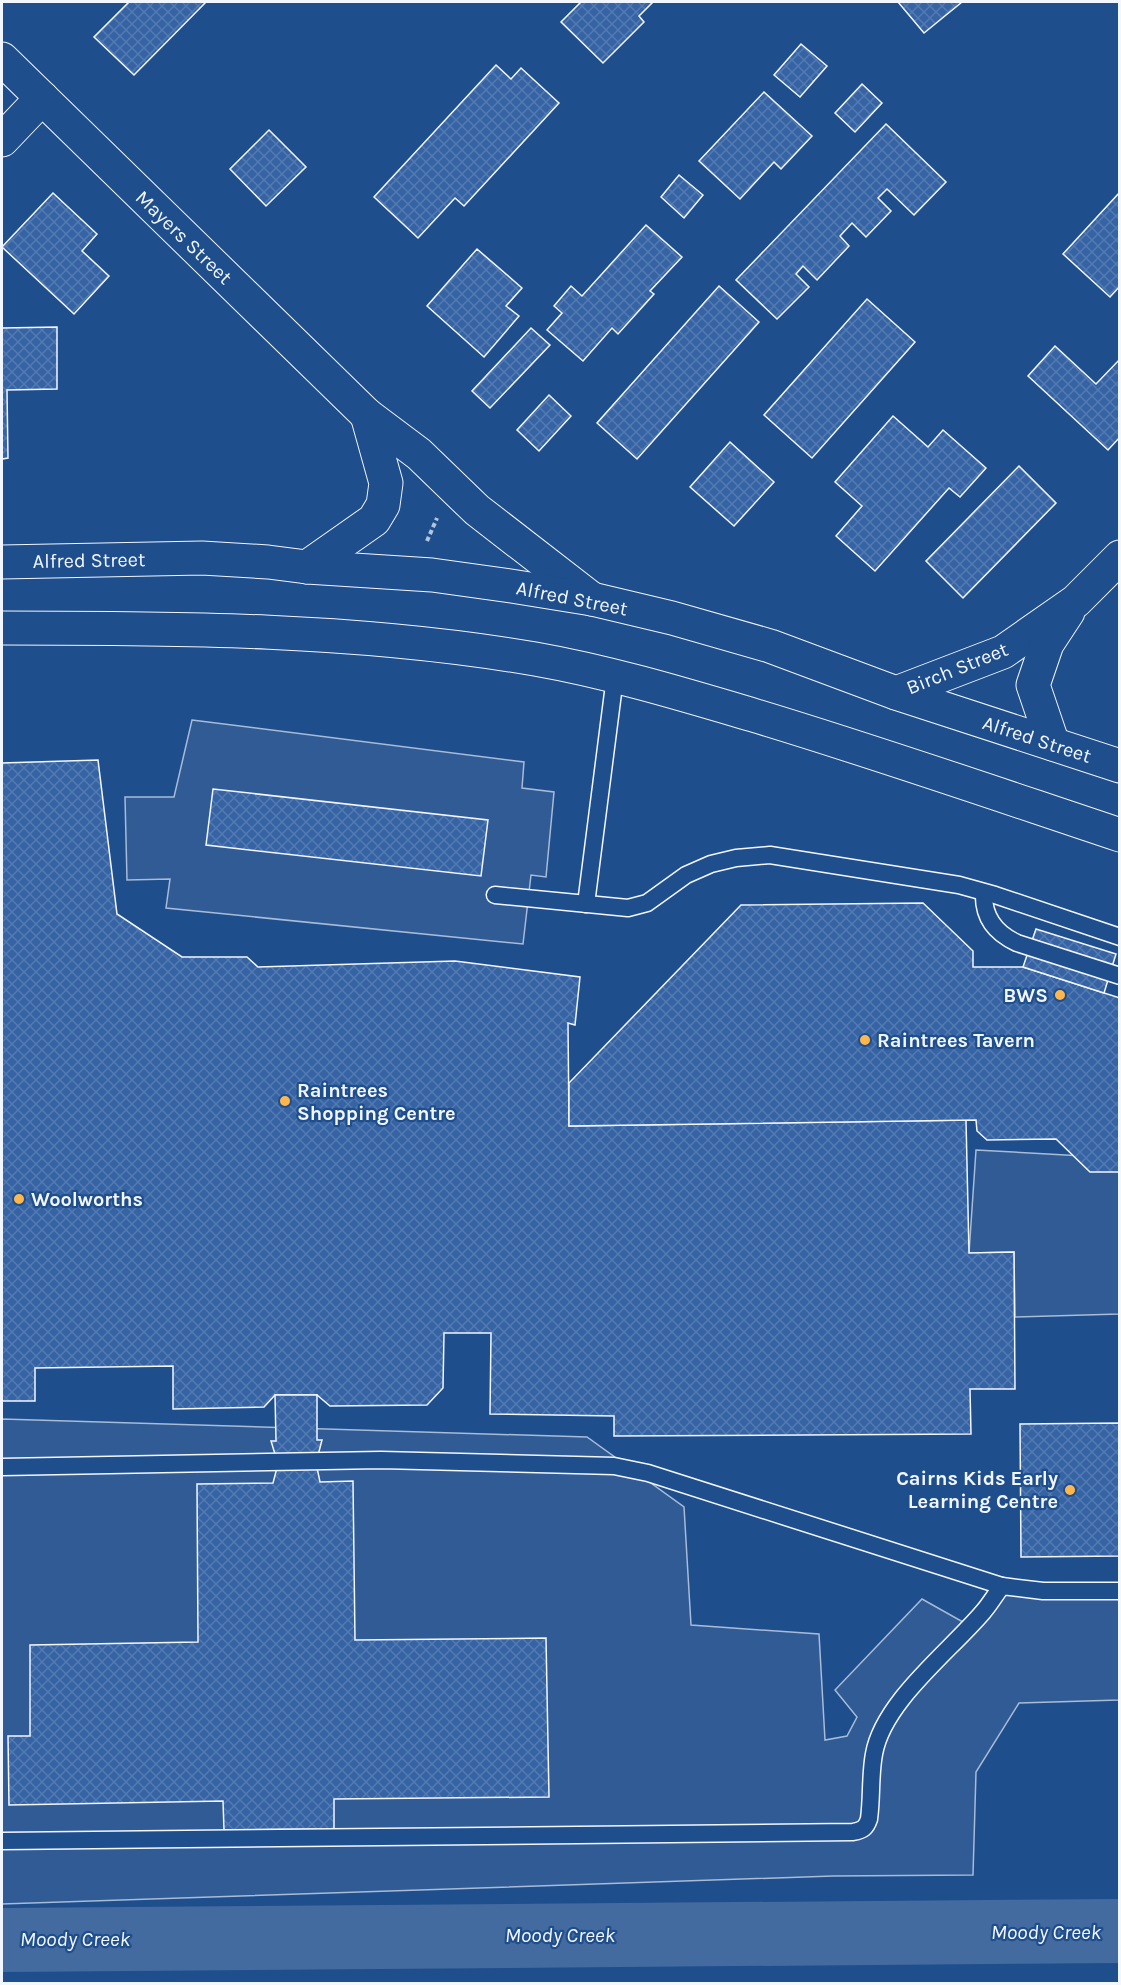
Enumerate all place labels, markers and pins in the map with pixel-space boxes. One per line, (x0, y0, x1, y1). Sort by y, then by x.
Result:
place label: BWS (1003, 984, 1048, 1007)
marker: BWS (1053, 988, 1067, 1002)
place label: Raintrees Tavern (877, 1029, 1035, 1052)
marker: Raintrees Tavern (858, 1033, 872, 1047)
place label: Raintrees Shopping Centre (297, 1079, 456, 1125)
marker: Raintrees Shopping Centre (278, 1094, 292, 1108)
place label: Woolworths (31, 1188, 143, 1211)
marker: Woolworths (12, 1192, 26, 1206)
place label: Cairns Kids Early Learning Centre (896, 1467, 1058, 1513)
marker: Cairns Kids Early Learning Centre (1063, 1483, 1077, 1497)

